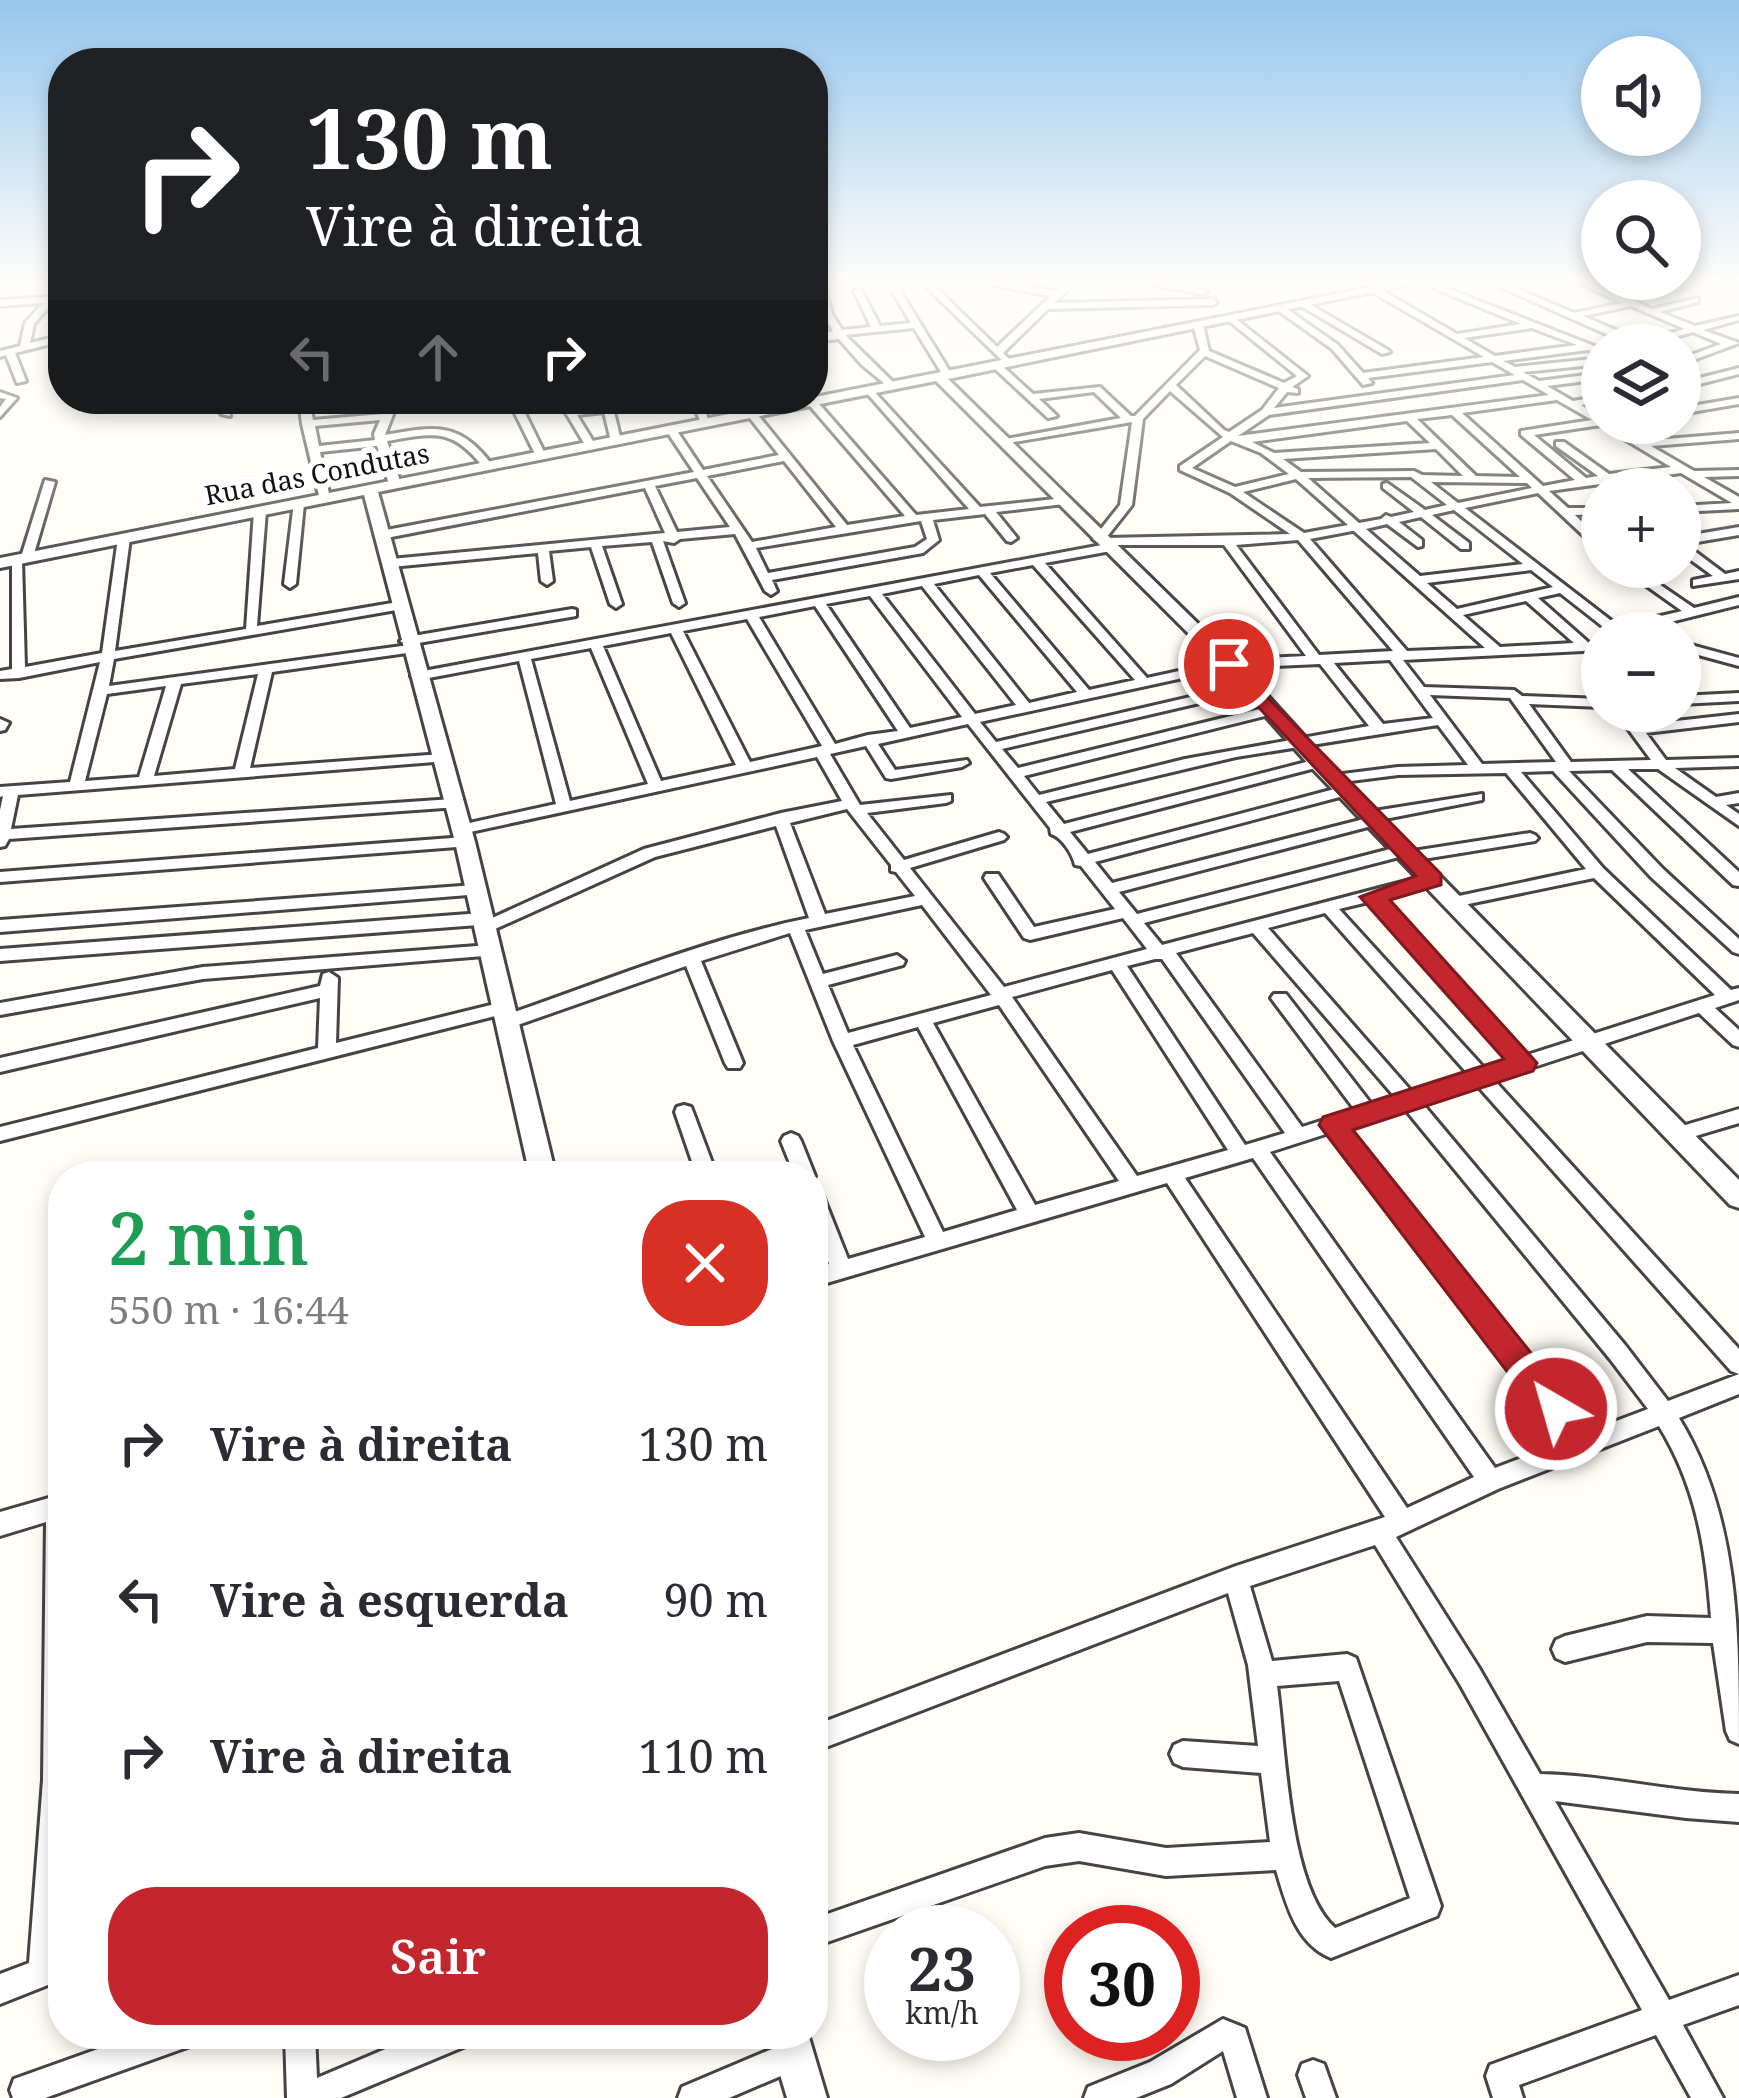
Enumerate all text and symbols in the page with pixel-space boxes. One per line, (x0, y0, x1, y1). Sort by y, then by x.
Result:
map controls (1581, 36, 1701, 732)
button: sound (1581, 36, 1701, 156)
text: 130 m (306, 79, 553, 194)
icon: right (108, 96, 264, 252)
button: search (1581, 180, 1701, 300)
text: Vire à direita (306, 188, 644, 262)
icon: left (279, 324, 345, 390)
icon: ahead (405, 324, 471, 390)
icon: right (531, 324, 597, 390)
button: layers (1581, 324, 1701, 444)
street label: Rua das Condutas (201, 434, 432, 513)
button: + (1581, 468, 1701, 588)
button: − (1581, 612, 1701, 732)
pin (1178, 613, 1280, 715)
icon: arrive (1196, 631, 1262, 697)
text: 2 min (108, 1188, 309, 1286)
button: close (642, 1200, 768, 1326)
text: 550 m · 16:44 (108, 1282, 349, 1335)
position arrow (1493, 1346, 1619, 1472)
icon: right (108, 1410, 174, 1476)
text: Vire à direita (210, 1413, 512, 1474)
text: 130 m (638, 1413, 768, 1474)
icon: left (108, 1566, 174, 1632)
text: Vire à esquerda (210, 1569, 569, 1630)
text: 90 m (663, 1569, 768, 1630)
icon: right (108, 1722, 174, 1788)
text: Vire à direita (210, 1725, 512, 1786)
text: 110 m (638, 1725, 768, 1786)
button: Sair (108, 1887, 768, 2025)
speed limit sign: 30 (1044, 1905, 1200, 2061)
text: 23 (908, 1927, 976, 2009)
text: km/h (905, 1992, 979, 2033)

